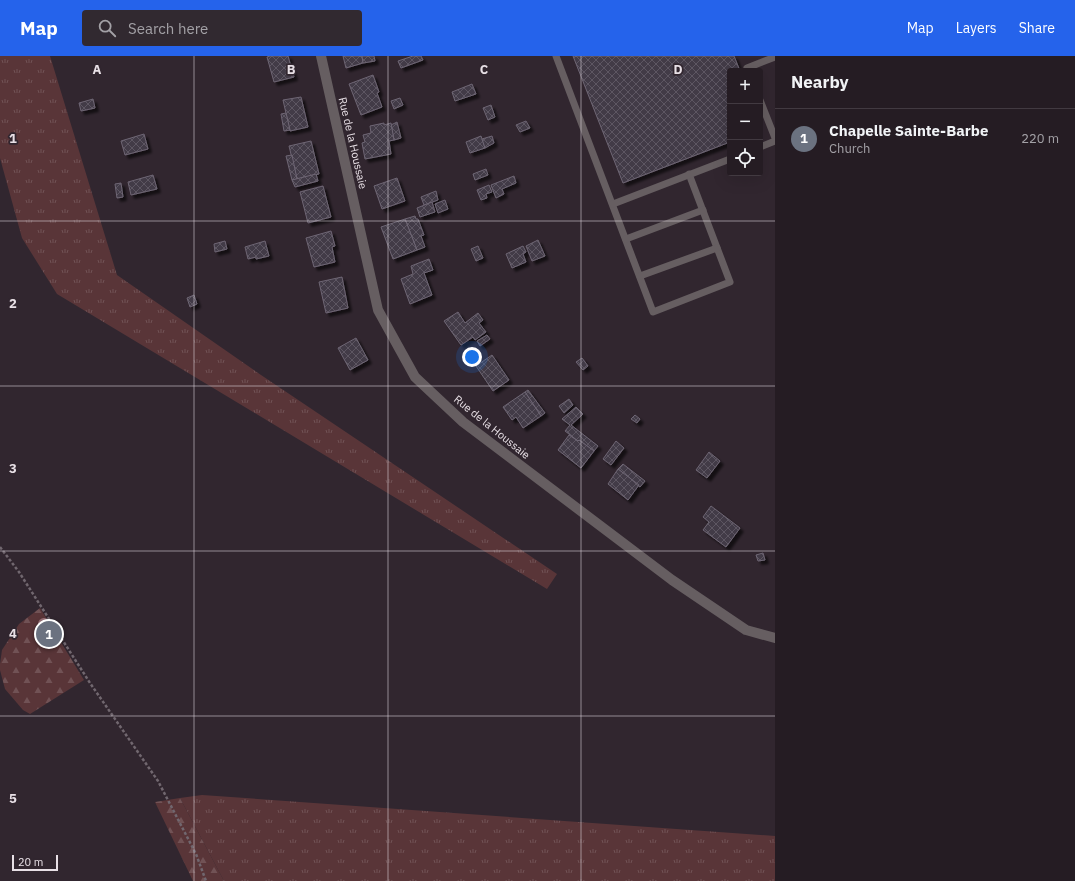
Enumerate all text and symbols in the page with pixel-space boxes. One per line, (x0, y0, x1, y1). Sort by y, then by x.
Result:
search box (82, 10, 362, 46)
text: Map (20, 16, 58, 40)
icon: search (96, 17, 118, 39)
text: Search here (128, 19, 208, 38)
text: Map (907, 19, 934, 37)
text: Layers (956, 19, 997, 37)
text: Share (1019, 19, 1055, 37)
text: A (93, 61, 102, 78)
text: B (287, 61, 296, 78)
text: C (480, 61, 489, 78)
text: D (673, 61, 683, 78)
map controls (727, 68, 763, 176)
button: + (727, 68, 763, 104)
text: Nearby (791, 71, 849, 93)
street label: Rue de la Houssaie (336, 96, 370, 190)
button: − (727, 104, 763, 140)
text: Chapelle Sainte-Barbe (829, 121, 988, 140)
text: 1 (9, 130, 17, 147)
text: 1 (800, 130, 808, 147)
text: 220 m (1021, 130, 1059, 147)
button: locate (727, 140, 763, 176)
text: Church (829, 140, 870, 157)
text: 2 (9, 295, 17, 312)
your location (462, 347, 482, 367)
street label: Rue de la Houssaie (451, 392, 533, 462)
text: 3 (9, 460, 17, 477)
pin: 1 (36, 619, 62, 649)
text: 4 (9, 625, 17, 642)
text: 5 (9, 790, 17, 807)
scale bar (12, 853, 58, 872)
text: 20 m (18, 855, 43, 869)

